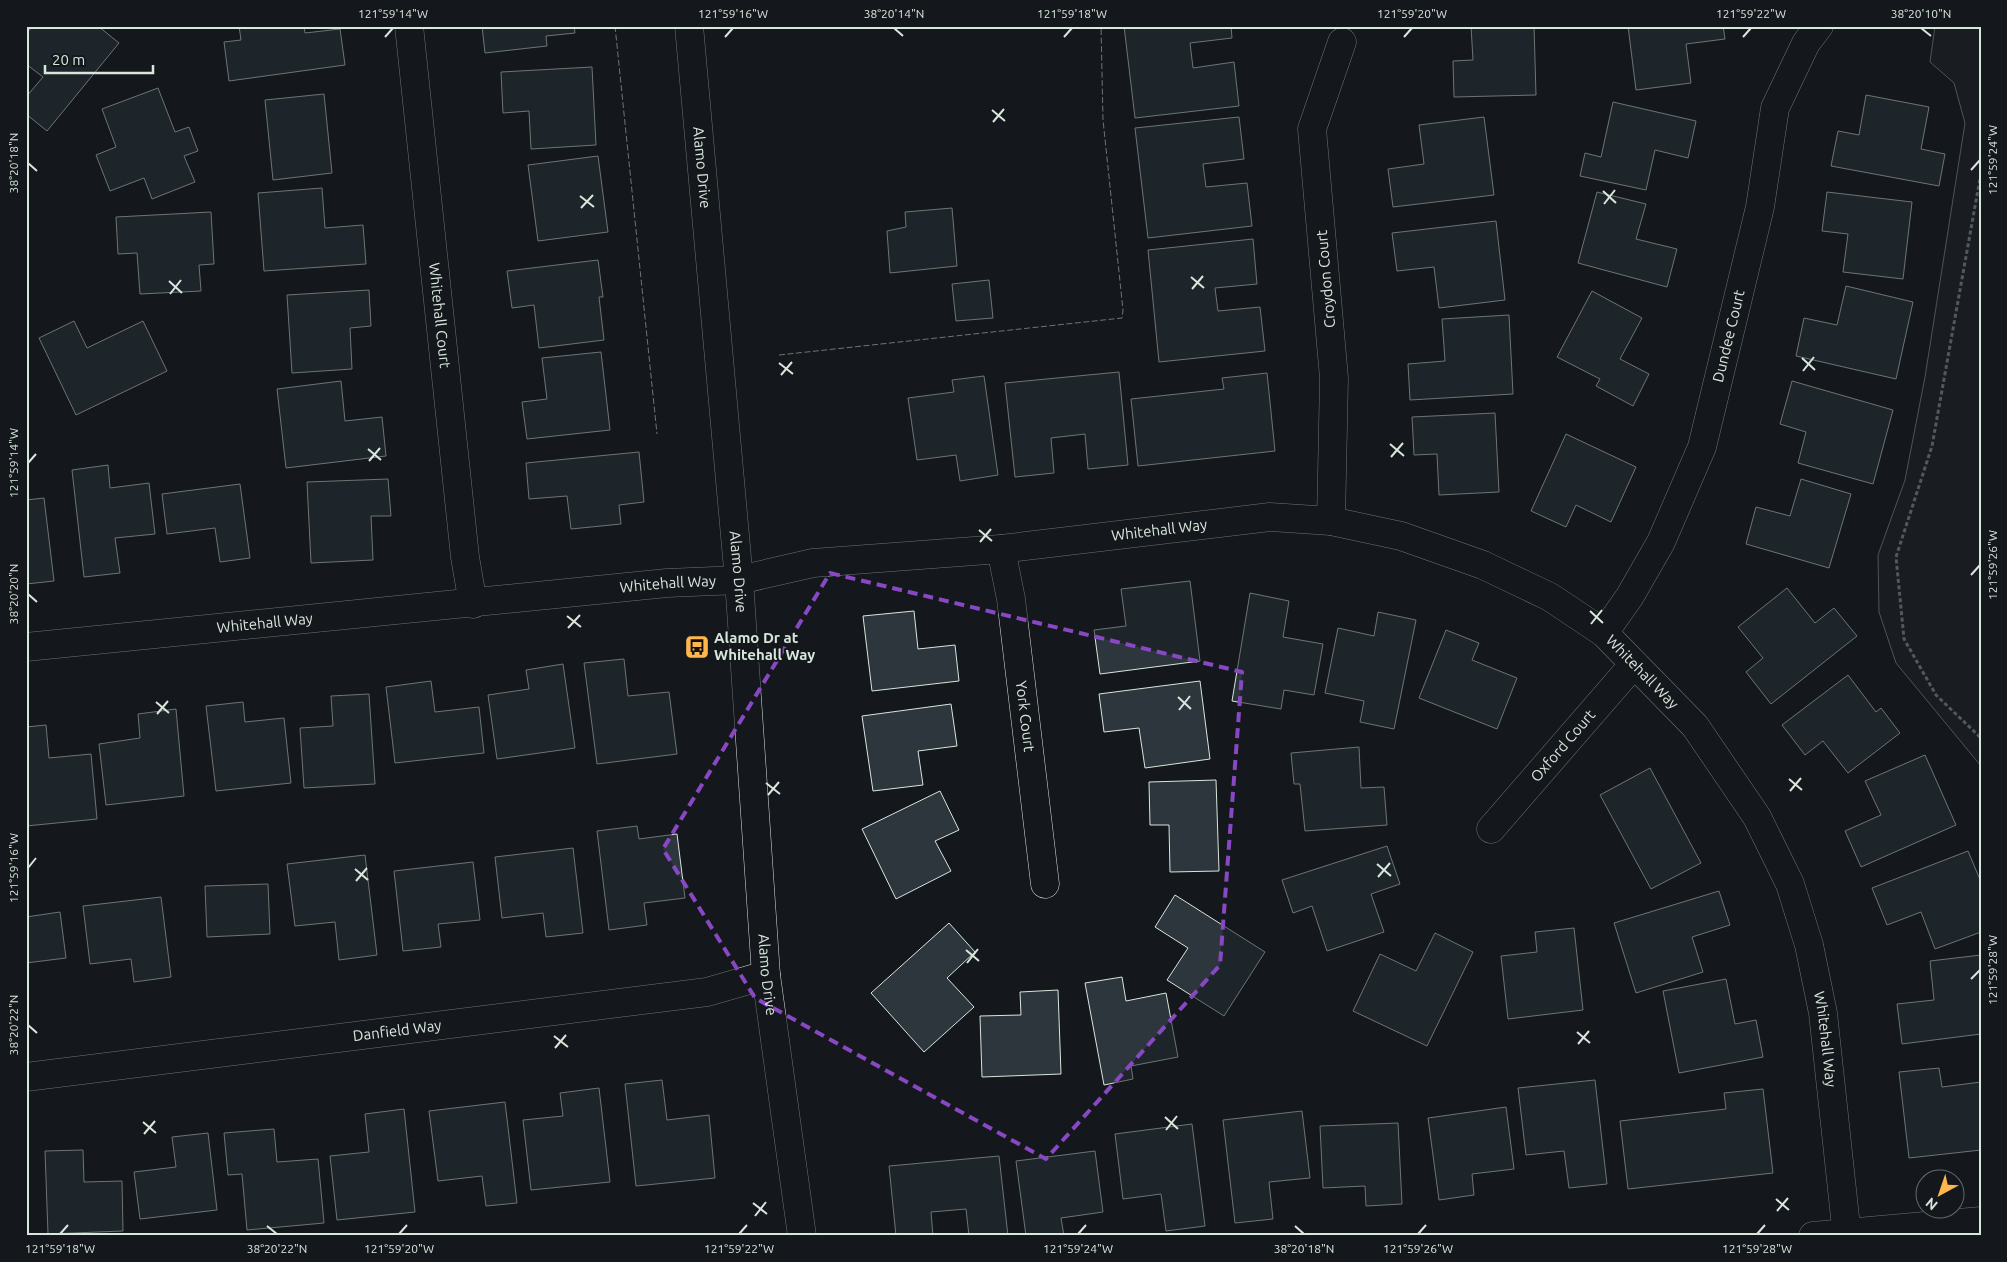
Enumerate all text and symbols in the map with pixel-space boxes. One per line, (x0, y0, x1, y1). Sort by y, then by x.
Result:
text: 121°59'14"W (358, 7, 428, 20)
text: 121°59'16"W (698, 7, 768, 20)
text: 38°20'14"N (864, 7, 924, 20)
text: 121°59'18"W (1037, 7, 1107, 20)
text: 121°59'20"W (1377, 7, 1447, 20)
text: 121°59'22"W (1716, 7, 1786, 20)
text: 38°20'10"N (1891, 7, 1951, 20)
scale bar (45, 42, 152, 74)
text: 20 m (52, 51, 85, 68)
text: 121°59'24"W (1986, 125, 1999, 195)
street label: Alamo Drive (690, 126, 714, 209)
text: 38°20'18"N (7, 133, 20, 193)
street label: Croydon Court (1313, 229, 1338, 329)
street label: Whitehall Court (426, 262, 454, 369)
street label: Dundee Court (1709, 288, 1748, 384)
text: 121°59'14"W (7, 428, 20, 498)
street label: Whitehall Way (1110, 516, 1208, 544)
street label: Alamo Drive (727, 530, 750, 613)
text: 121°59'26"W (1986, 530, 1999, 600)
text: 38°20'20"N (7, 564, 20, 624)
street label: Whitehall Way (619, 572, 716, 596)
street label: Whitehall Way (216, 609, 314, 636)
place label: Alamo Dr at Whitehall Way (714, 629, 815, 663)
street label: Whitehall Way (1603, 631, 1682, 712)
bus stop icon: Alamo Dr at Whitehall Way (684, 634, 710, 660)
street label: York Court (1013, 680, 1038, 753)
street label: Oxford Court (1527, 706, 1599, 785)
text: 121°59'16"W (7, 833, 20, 903)
street label: Alamo Drive (755, 933, 781, 1017)
text: 121°59'28"W (1986, 935, 1999, 1005)
street label: Whitehall Way (1811, 990, 1840, 1088)
text: 38°20'22"N (7, 995, 20, 1055)
street label: Danfield Way (352, 1016, 442, 1044)
north arrow (1914, 1170, 1964, 1220)
text: N (1922, 1194, 1941, 1213)
text: 121°59'18"W (25, 1242, 95, 1255)
text: 38°20'22"N (247, 1242, 307, 1255)
text: 121°59'20"W (364, 1242, 434, 1255)
text: 121°59'22"W (704, 1242, 774, 1255)
text: 121°59'24"W (1043, 1242, 1113, 1255)
text: 38°20'18"N (1274, 1242, 1334, 1255)
text: 121°59'26"W (1383, 1242, 1453, 1255)
text: 121°59'28"W (1722, 1242, 1792, 1255)

